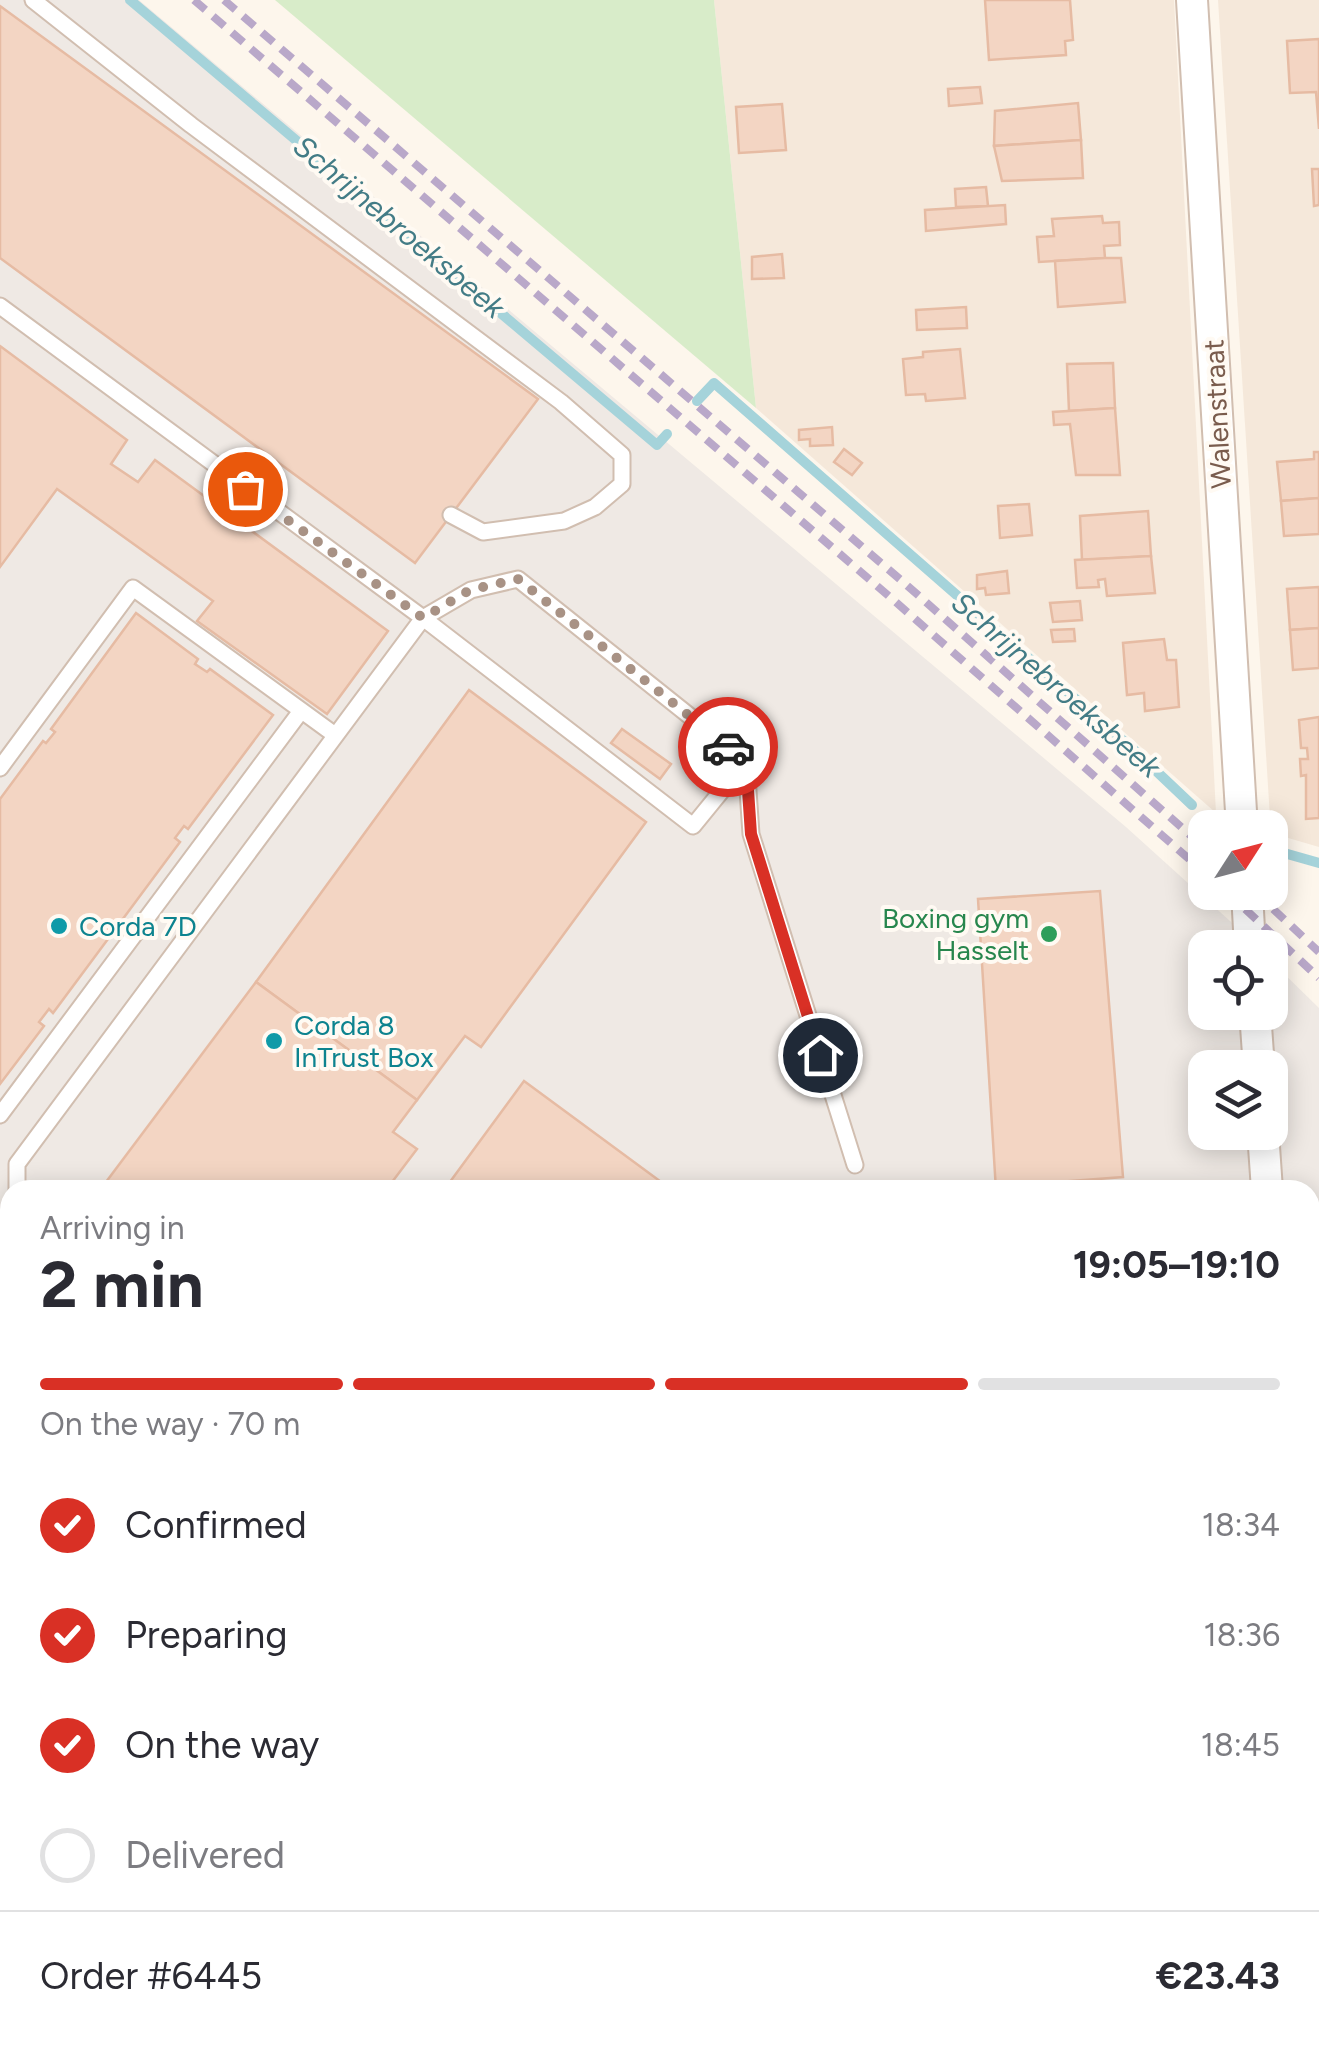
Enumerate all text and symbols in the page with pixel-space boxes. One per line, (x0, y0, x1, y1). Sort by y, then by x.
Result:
water label: Schrijnebroeksbeek (286, 127, 514, 327)
street label: Walenstraat (1196, 339, 1238, 489)
pin (203, 447, 288, 532)
icon: bag (218, 462, 273, 517)
water label: Schrijnebroeksbeek (944, 584, 1169, 786)
courier (678, 697, 778, 797)
icon: car (701, 720, 756, 775)
north arrow (1188, 810, 1288, 910)
map controls (1188, 810, 1288, 1150)
place label: Boxing gym Hasselt (882, 901, 1029, 967)
place label: Corda 7D (79, 909, 197, 943)
marker: Corda 7D (48, 915, 70, 937)
marker: Boxing gym Hasselt (1038, 923, 1060, 945)
button: locate (1188, 930, 1288, 1030)
place label: Corda 8 InTrust Box (294, 1008, 434, 1074)
pin (778, 1013, 863, 1098)
icon: home (793, 1028, 848, 1083)
marker: Corda 8 InTrust Box (263, 1030, 285, 1052)
button: layers (1188, 1050, 1288, 1150)
text: Arriving in (40, 1209, 185, 1247)
text: 19:05–19:10 (1073, 1242, 1280, 1288)
text: 2 min (40, 1245, 204, 1323)
text: On the way · 70 m (40, 1405, 300, 1443)
icon: check (40, 1498, 95, 1553)
text: Confirmed (125, 1502, 307, 1548)
text: 18:34 (1202, 1506, 1280, 1544)
icon: check (40, 1608, 95, 1663)
text: Preparing (125, 1612, 287, 1658)
text: 18:36 (1204, 1616, 1280, 1654)
icon: check (40, 1718, 95, 1773)
text: On the way (125, 1722, 319, 1768)
text: 18:45 (1201, 1726, 1280, 1764)
text: Delivered (125, 1832, 285, 1878)
text: Order #6445 (40, 1953, 262, 1999)
text: €23.43 (1156, 1953, 1280, 1999)

